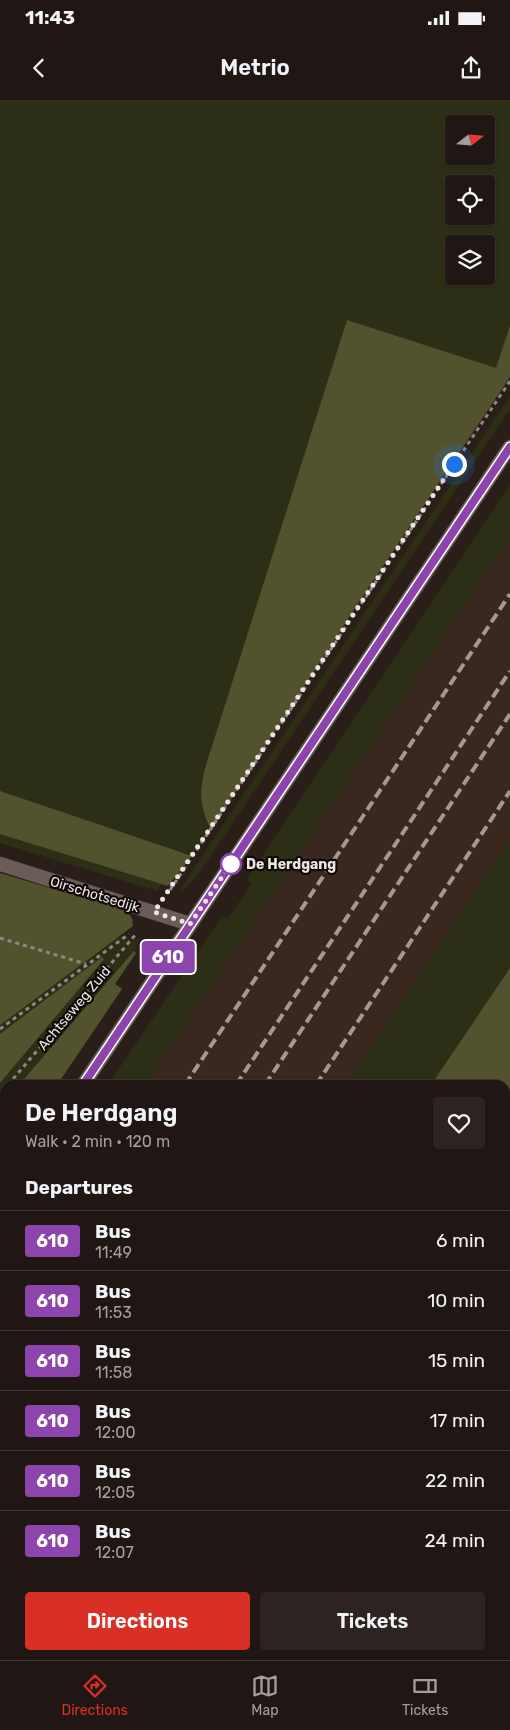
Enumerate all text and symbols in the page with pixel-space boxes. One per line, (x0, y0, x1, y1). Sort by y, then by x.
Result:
text: 11:43 (25, 6, 75, 29)
icon: back (25, 54, 53, 82)
text: Metrio (220, 54, 290, 81)
icon: share (457, 54, 485, 82)
north arrow (445, 115, 495, 165)
map controls (445, 115, 495, 285)
button: locate (445, 175, 495, 225)
button: layers (445, 235, 495, 285)
your location (442, 452, 467, 477)
marker: De Herdgang (220, 853, 242, 875)
place label: De Herdgang (246, 856, 336, 873)
street label: Oirschotsedijk (48, 873, 142, 916)
line badge: 610 (139, 941, 197, 973)
text: 610 (152, 946, 184, 968)
street label: Achtseweg Zuid (34, 963, 115, 1054)
button: heart (433, 1097, 485, 1149)
text: De Herdgang (25, 1099, 177, 1127)
text: Walk · 2 min · 120 m (25, 1132, 170, 1151)
text: Departures (25, 1176, 133, 1199)
text: Bus (95, 1220, 131, 1243)
text: 6 min (436, 1229, 485, 1252)
text: 610 (36, 1230, 69, 1252)
text: 11:49 (95, 1243, 132, 1262)
text: Bus (95, 1280, 131, 1303)
text: 10 min (427, 1289, 485, 1312)
text: 610 (36, 1290, 69, 1312)
text: 11:53 (95, 1303, 132, 1322)
text: Bus (95, 1340, 131, 1363)
text: 15 min (428, 1349, 485, 1372)
text: 610 (36, 1350, 69, 1372)
text: 11:58 (95, 1363, 132, 1382)
text: Bus (95, 1400, 131, 1423)
text: 17 min (429, 1409, 485, 1432)
text: 610 (36, 1410, 69, 1432)
text: 12:00 (95, 1423, 136, 1442)
text: Bus (95, 1460, 131, 1483)
text: 22 min (425, 1469, 485, 1492)
text: 610 (36, 1470, 69, 1492)
text: 12:05 (95, 1483, 135, 1502)
text: Bus (95, 1520, 131, 1543)
text: 24 min (425, 1529, 485, 1552)
text: 610 (36, 1530, 69, 1552)
text: 12:07 (95, 1543, 134, 1562)
button: Directions (25, 1592, 250, 1650)
button: Tickets (260, 1592, 485, 1650)
tab: Directions (62, 1672, 128, 1719)
tab: Map (251, 1672, 279, 1719)
tab: Tickets (402, 1672, 448, 1719)

